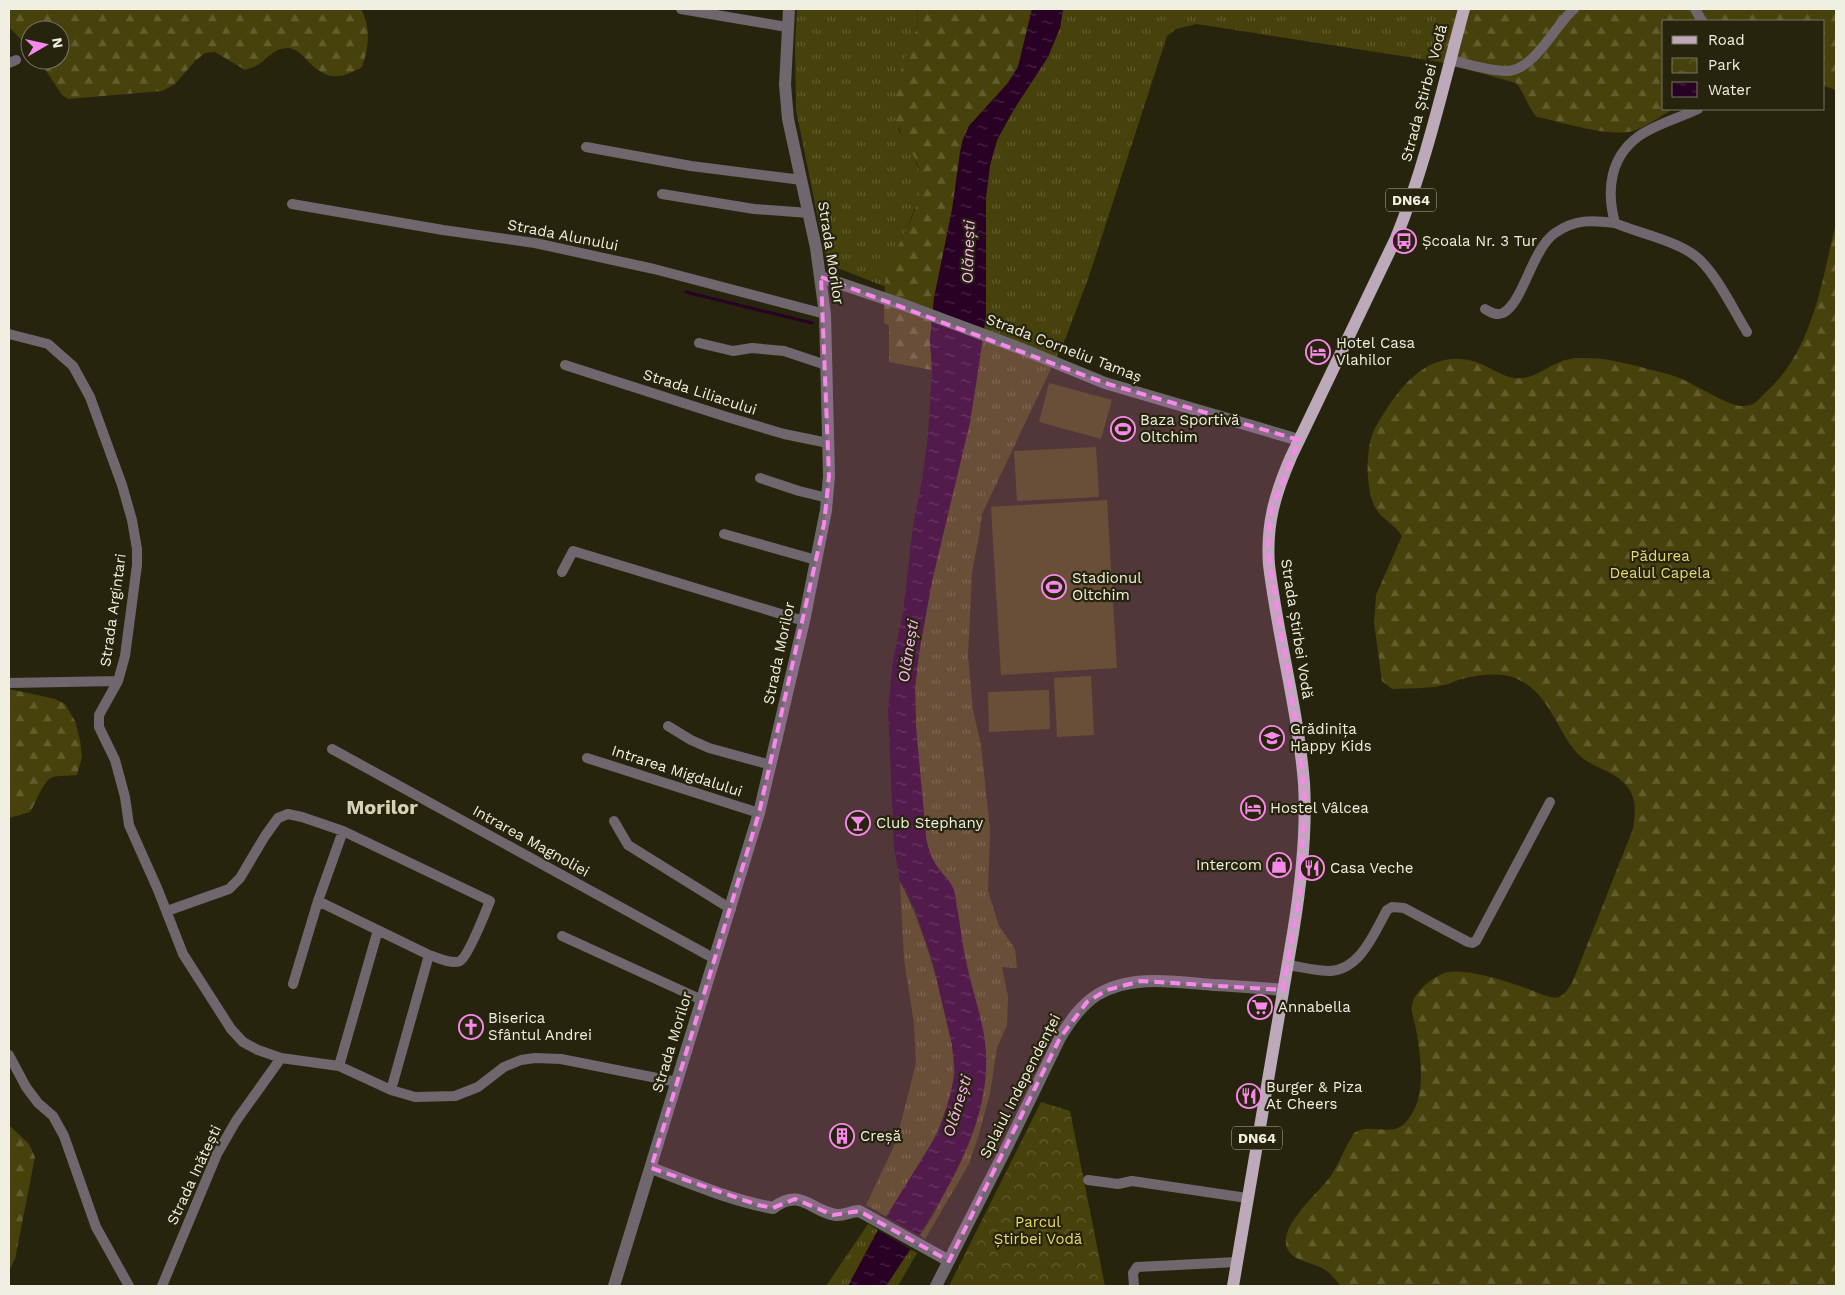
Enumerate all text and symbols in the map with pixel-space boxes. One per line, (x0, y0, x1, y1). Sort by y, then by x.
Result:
north arrow (20, 20, 70, 70)
legend (1662, 20, 1825, 110)
street label: Strada Știrbei Vodă (1397, 22, 1451, 164)
text: Road (1708, 31, 1745, 49)
text: N (49, 37, 67, 49)
text: Park (1708, 56, 1741, 74)
text: Water (1708, 81, 1751, 99)
road number: DN64 (1386, 188, 1436, 212)
street label: Strada Morilor (814, 200, 848, 306)
street label: Strada Alunului (506, 215, 620, 255)
water label: Olănești (957, 219, 979, 284)
bus stop icon: Școala Nr. 3 Tur (1391, 228, 1417, 254)
place label: Școala Nr. 3 Tur (1422, 232, 1537, 250)
street label: Strada Corneliu Tamaș (983, 310, 1145, 386)
place label: Hotel Casa Vlahilor (1336, 334, 1416, 369)
hotel icon: Hotel Casa Vlahilor (1305, 339, 1331, 365)
street label: Strada Liliacului (641, 365, 759, 419)
place label: Baza Sportivă Oltchim (1140, 411, 1240, 446)
sports icon: Baza Sportivă Oltchim (1110, 416, 1136, 442)
park label: Pădurea Dealul Capela (1610, 547, 1711, 582)
street label: Strada Argintari (96, 552, 130, 668)
street label: Strada Știrbei Vodă (1277, 558, 1317, 701)
place label: Stadionul Oltchim (1072, 569, 1142, 604)
sports icon: Stadionul Oltchim (1041, 574, 1067, 600)
street label: Strada Morilor (759, 600, 799, 706)
water label: Olănești (894, 617, 923, 684)
place label: Grădinița Happy Kids (1290, 720, 1372, 755)
school or university icon: Grădinița Happy Kids (1259, 725, 1285, 751)
street label: Intrarea Migdalului (609, 741, 745, 801)
district label: Morilor (346, 795, 418, 819)
hotel icon: Hostel Vâlcea (1240, 795, 1266, 821)
place label: Hostel Vâlcea (1270, 799, 1369, 817)
street label: Intrarea Magnoliei (469, 801, 593, 881)
bar icon: Club Stephany (845, 810, 871, 836)
place label: Club Stephany (876, 814, 983, 832)
shop icon: Intercom (1266, 852, 1292, 878)
restaurant icon: Casa Veche (1299, 855, 1325, 881)
place label: Intercom (1196, 856, 1262, 874)
place label: Casa Veche (1330, 859, 1413, 877)
street label: Strada Morilor (648, 989, 696, 1095)
supermarket icon: Annabella (1247, 994, 1273, 1020)
place label: Annabella (1278, 998, 1351, 1016)
place label: Biserica Sfântul Andrei (488, 1009, 592, 1044)
street label: Splaiul Independenței (976, 1011, 1064, 1161)
church icon: Biserica Sfântul Andrei (458, 1014, 484, 1040)
water label: Olănești (939, 1072, 976, 1139)
place label: Burger & Piza At Cheers (1266, 1078, 1363, 1113)
restaurant icon: Burger & Piza At Cheers (1236, 1083, 1262, 1109)
street label: Strada Inătești (163, 1122, 225, 1228)
building icon: Creșă (829, 1123, 855, 1149)
road number: DN64 (1232, 1126, 1282, 1150)
place label: Creșă (860, 1127, 902, 1145)
park label: Parcul Știrbei Vodă (994, 1213, 1083, 1248)

